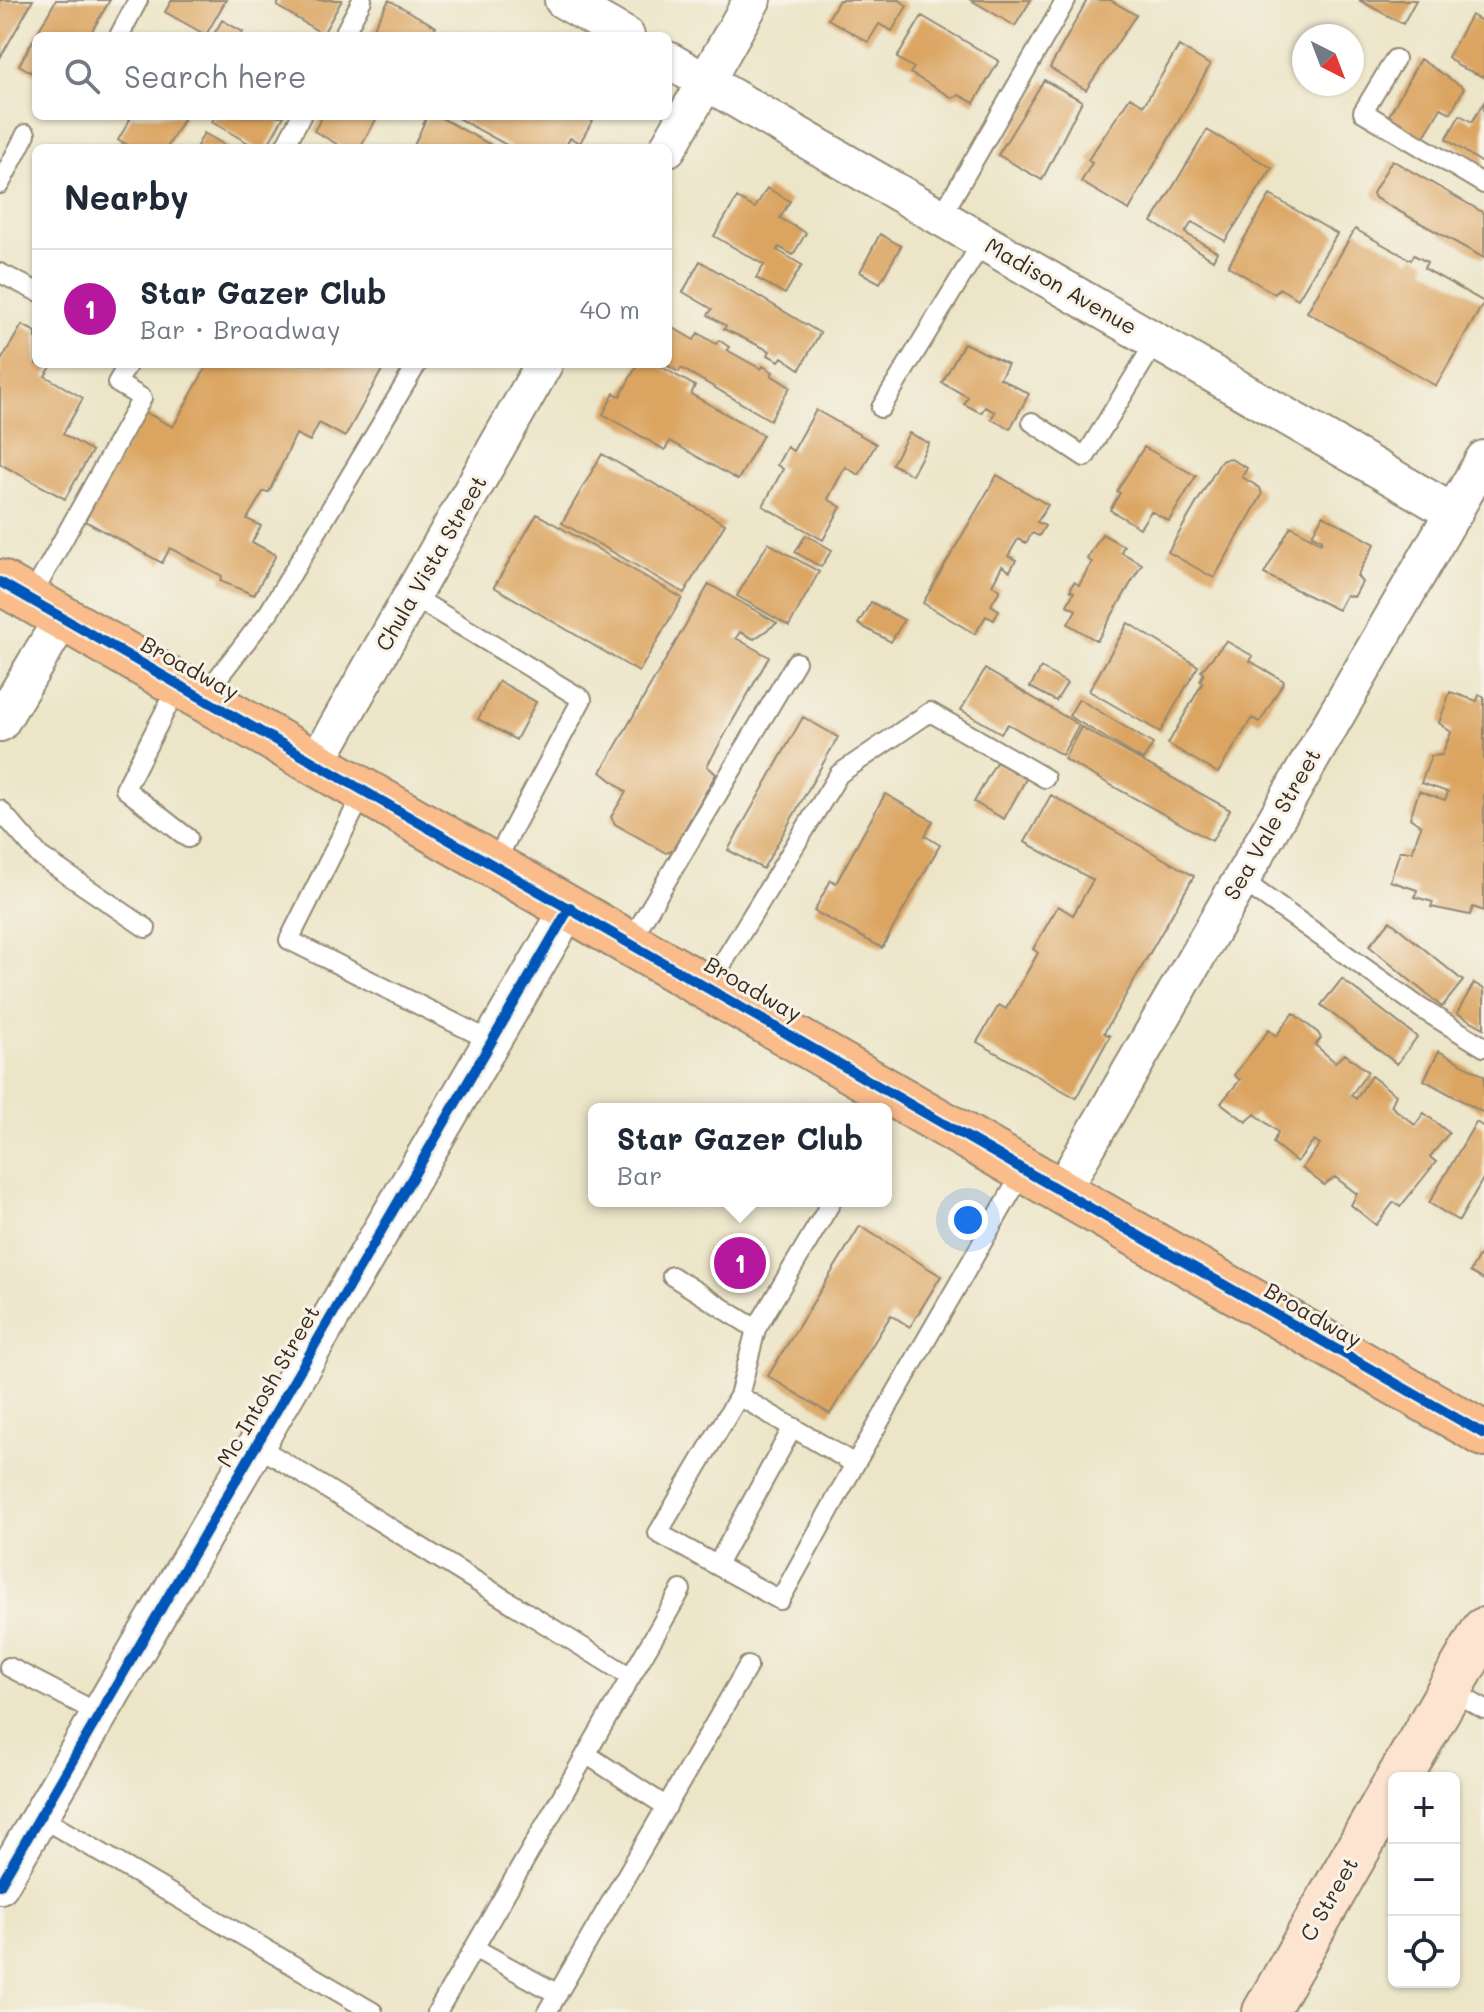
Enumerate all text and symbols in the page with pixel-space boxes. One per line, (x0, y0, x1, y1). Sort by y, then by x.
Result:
north arrow (1292, 24, 1364, 96)
search box (32, 32, 672, 120)
icon: search (60, 54, 104, 98)
text: Search here (124, 56, 307, 96)
text: Nearby (64, 174, 189, 219)
street label: Madison Avenue (980, 230, 1143, 341)
text: Star Gazer Club (140, 272, 386, 312)
text: 1 (84, 292, 96, 326)
text: 40 m (580, 292, 640, 326)
text: Bar · Broadway (140, 312, 341, 346)
street label: Chula Vista Street (368, 470, 493, 656)
street label: Broadway (136, 629, 244, 706)
street label: Sea Vale Street (1216, 743, 1327, 905)
street label: Broadway (699, 949, 807, 1028)
popup (588, 1103, 892, 1207)
text: Star Gazer Club (617, 1118, 863, 1158)
text: Bar (617, 1158, 662, 1192)
your location (948, 1200, 988, 1240)
pin: 1 (714, 1233, 766, 1293)
street label: Broadway (1259, 1275, 1367, 1354)
street label: Mc Intosh Street (209, 1300, 326, 1472)
map controls (1388, 1772, 1460, 1988)
button: + (1388, 1772, 1460, 1844)
button: − (1388, 1844, 1460, 1916)
street label: C Street (1293, 1851, 1364, 1946)
button: locate (1388, 1916, 1460, 1988)

